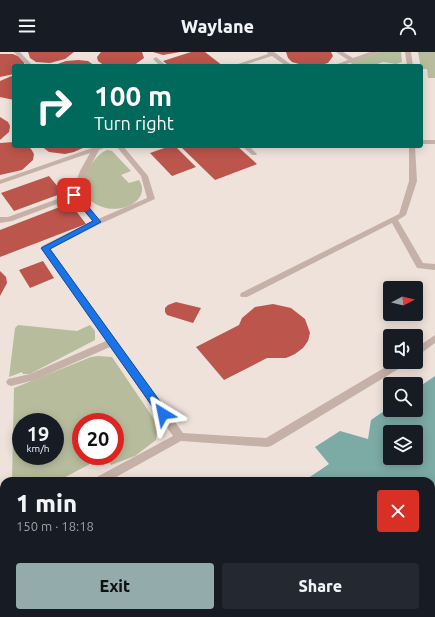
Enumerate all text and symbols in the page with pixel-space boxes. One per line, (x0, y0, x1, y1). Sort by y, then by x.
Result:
icon: menu (16, 15, 38, 37)
icon: person (397, 15, 419, 37)
text: Waylane (181, 16, 254, 36)
icon: right (28, 80, 80, 132)
text: 100 m (94, 80, 172, 111)
text: Turn right (94, 113, 174, 133)
pin (57, 178, 91, 212)
icon: arrive (63, 184, 85, 206)
north arrow (383, 281, 423, 321)
map controls (383, 281, 423, 465)
button: sound (383, 329, 423, 369)
button: search (383, 377, 423, 417)
position arrow (142, 393, 184, 435)
speed limit sign: 20 (72, 413, 124, 465)
text: 19 (27, 422, 49, 445)
button: layers (383, 425, 423, 465)
text: km/h (26, 443, 50, 454)
text: 1 min (16, 490, 77, 517)
button: close (377, 490, 419, 532)
text: 150 m · 18:18 (16, 519, 94, 533)
button: Exit (16, 563, 214, 609)
button: Share (222, 563, 419, 609)

